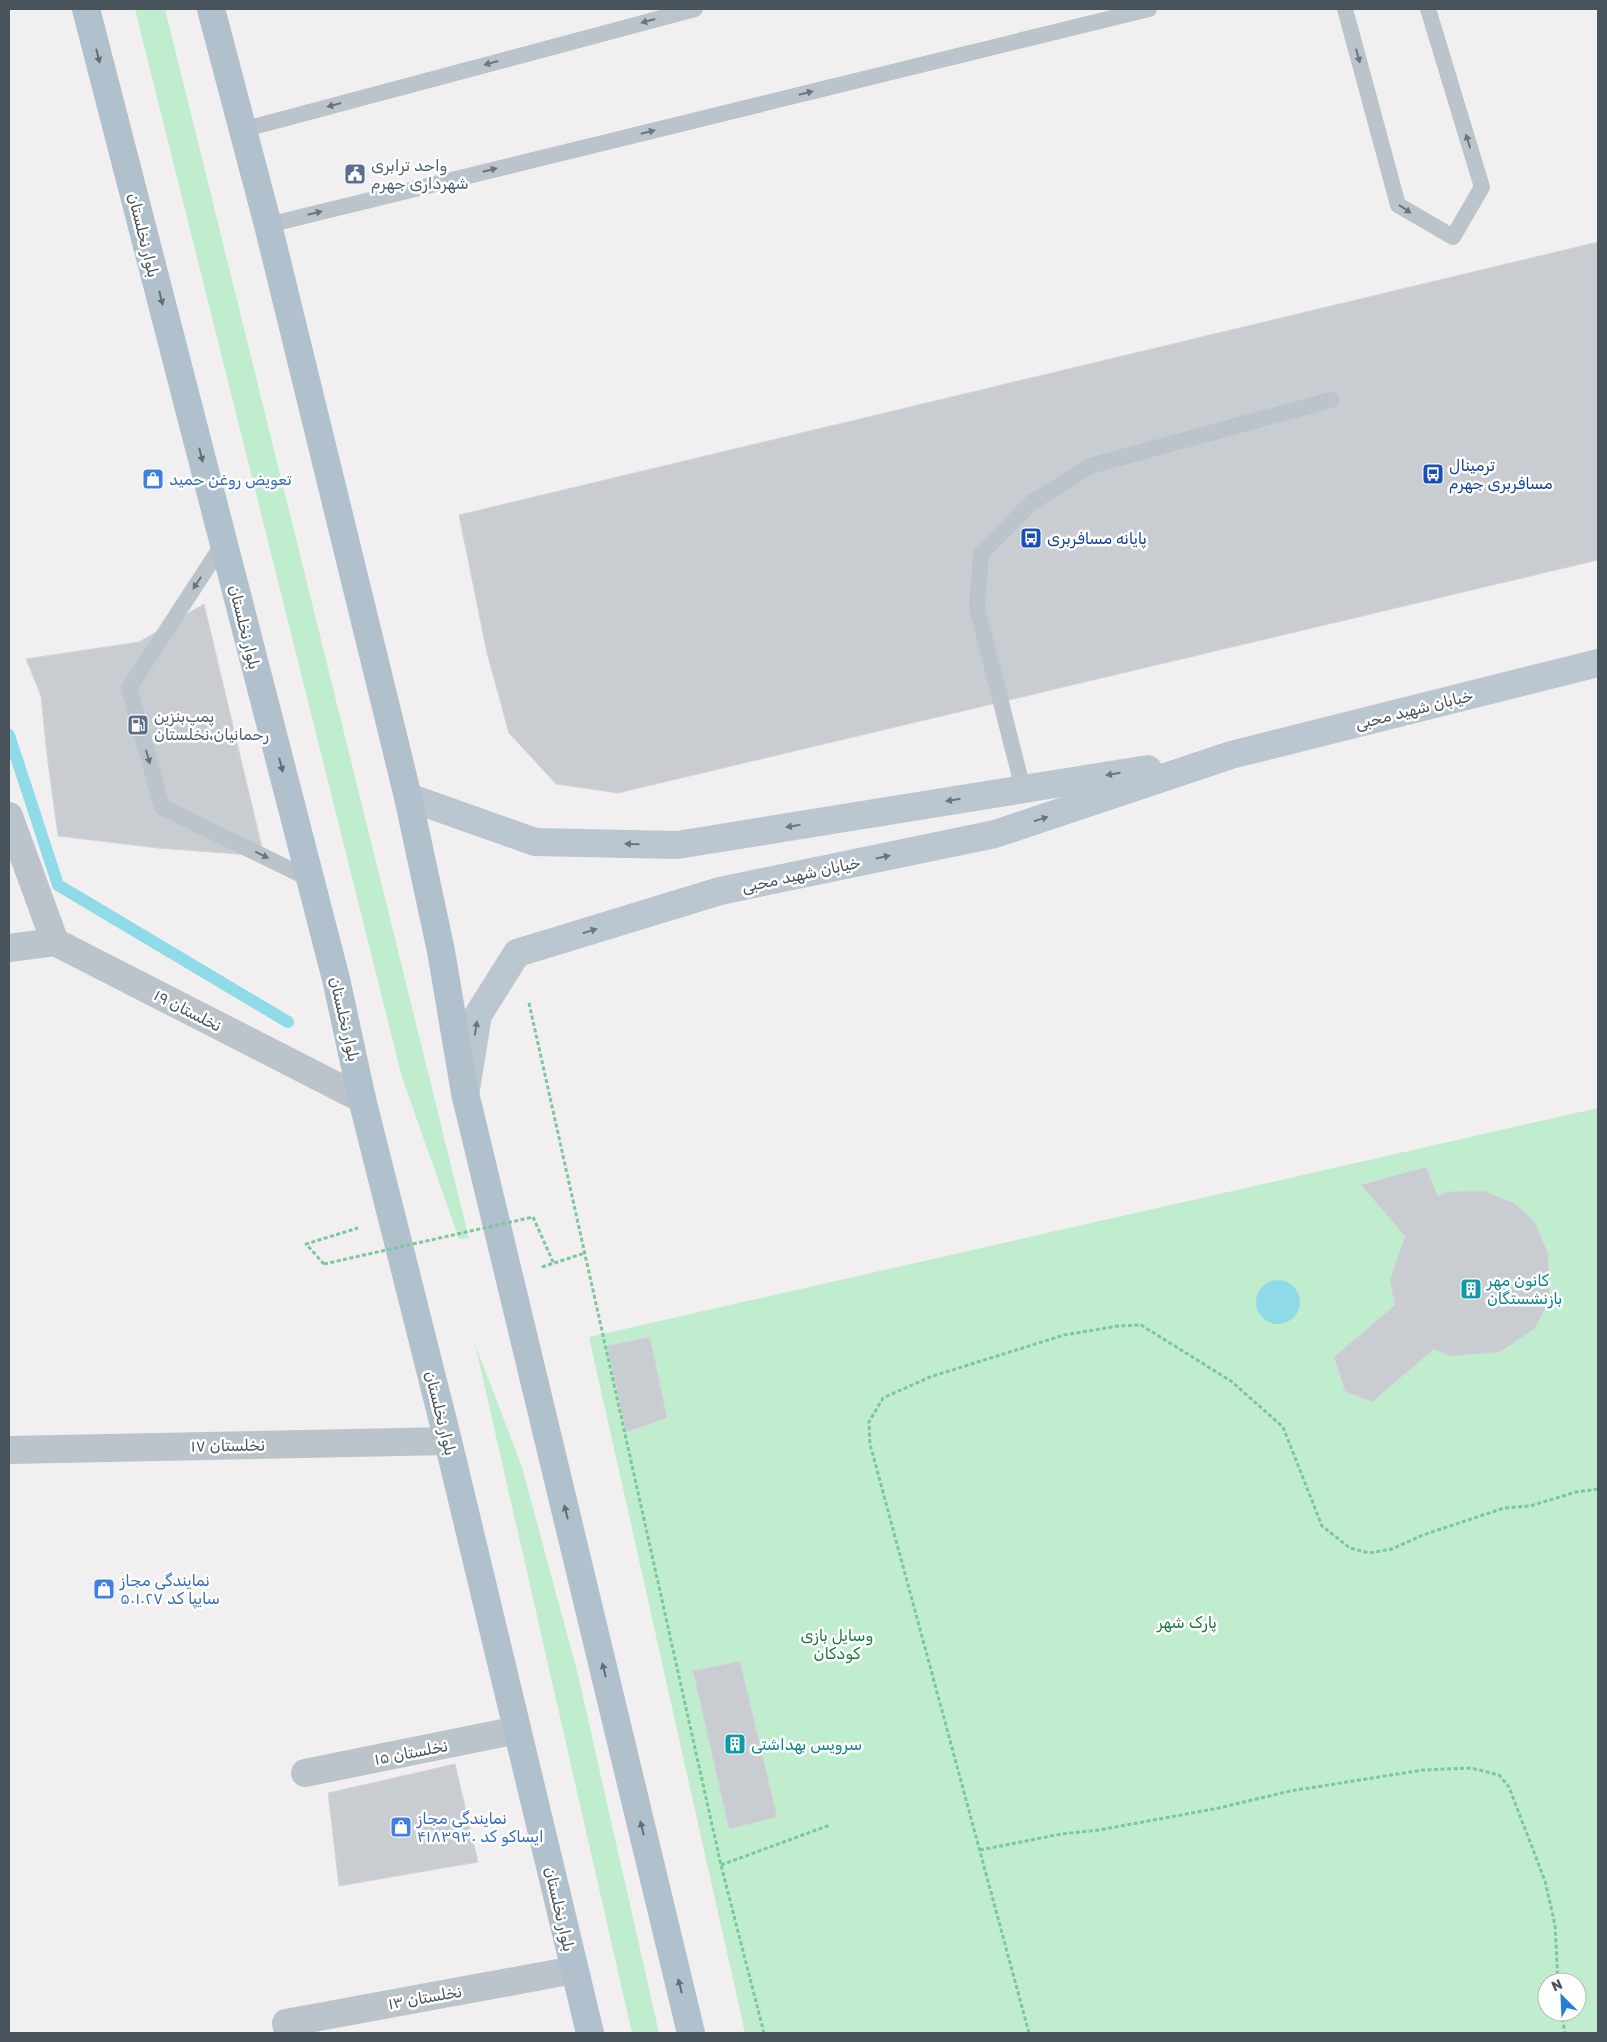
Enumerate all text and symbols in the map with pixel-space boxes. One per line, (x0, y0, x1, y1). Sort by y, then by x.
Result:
one-way arrow (641, 18, 656, 26)
one-way arrow (94, 48, 102, 63)
one-way arrow (1354, 48, 1362, 63)
one-way arrow (484, 60, 499, 68)
one-way arrow (798, 89, 813, 97)
one-way arrow (327, 102, 342, 110)
one-way arrow (640, 128, 655, 136)
one-way arrow (1463, 133, 1471, 148)
place label: واحد ترابری شهرداری جهرم (371, 156, 469, 194)
public building icon: واحد ترابری شهرداری جهرم (343, 162, 367, 186)
one-way arrow (482, 166, 497, 174)
street label: بلوار نخلستان (123, 191, 163, 280)
one-way arrow (1398, 204, 1412, 214)
one-way arrow (308, 209, 323, 217)
one-way arrow (157, 291, 165, 306)
one-way arrow (197, 448, 205, 463)
place label: ترمینال مسافربری جهرم (1449, 456, 1553, 494)
bus stop icon: ترمینال مسافربری جهرم (1421, 462, 1445, 486)
shop icon: تعویض روغن حمید (141, 467, 165, 491)
place label: تعویض روغن حمید (169, 470, 292, 490)
bus stop icon: پایانه مسافربری (1019, 526, 1043, 550)
place label: پایانه مسافربری (1047, 529, 1147, 549)
one-way arrow (192, 576, 202, 589)
street label: بلوار نخلستان (224, 583, 264, 672)
street label: خیابان شهید محبی (1353, 686, 1475, 734)
place label: پمپ‌بنزین رحمانیان،نخلستان (154, 707, 269, 745)
fuel station icon: پمپ‌بنزین رحمانیان،نخلستان (126, 713, 150, 737)
one-way arrow (145, 750, 153, 765)
one-way arrow (277, 758, 285, 773)
one-way arrow (1105, 771, 1121, 779)
one-way arrow (945, 797, 961, 805)
one-way arrow (1033, 814, 1048, 822)
one-way arrow (784, 823, 800, 831)
one-way arrow (623, 840, 639, 848)
one-way arrow (255, 852, 269, 860)
street label: خیابان شهید محبی (740, 853, 863, 897)
one-way arrow (876, 853, 891, 861)
one-way arrow (583, 926, 598, 934)
street label: بلوار نخلستان (325, 975, 364, 1064)
street label: نخلستان ۱۹ (151, 985, 225, 1036)
one-way arrow (473, 1019, 481, 1035)
place label: کانون مهر بازنشستگان (1486, 1271, 1562, 1309)
building icon: کانون مهر بازنشستگان (1459, 1277, 1483, 1301)
street label: بلوار نخلستان (420, 1369, 460, 1458)
street label: نخلستان ۱۷ (191, 1435, 265, 1456)
one-way arrow (562, 1504, 570, 1519)
place label: نمایندگی مجاز سایپا کد ۵۰۱۰۲۷ (119, 1571, 220, 1609)
shop icon: نمایندگی مجاز سایپا کد ۵۰۱۰۲۷ (92, 1577, 116, 1601)
park label: پارک شهر (1156, 1613, 1217, 1633)
park label: وسایل بازی کودکان (801, 1626, 873, 1664)
one-way arrow (600, 1662, 608, 1677)
building icon: سرویس بهداشتی (723, 1732, 747, 1756)
place label: سرویس بهداشتی (751, 1735, 862, 1755)
street label: نخلستان ۱۵ (373, 1736, 449, 1769)
place label: نمایندگی مجاز ایساکو کد ۴۱۸۳۹۳۰ (416, 1809, 544, 1847)
shop icon: نمایندگی مجاز ایساکو کد ۴۱۸۳۹۳۰ (389, 1815, 413, 1839)
one-way arrow (638, 1820, 646, 1835)
street label: بلوار نخلستان (540, 1865, 579, 1954)
north arrow (1537, 1972, 1587, 2022)
text: N (1549, 1976, 1565, 1995)
one-way arrow (676, 1978, 684, 1993)
street label: نخلستان ۱۳ (387, 1982, 464, 2013)

